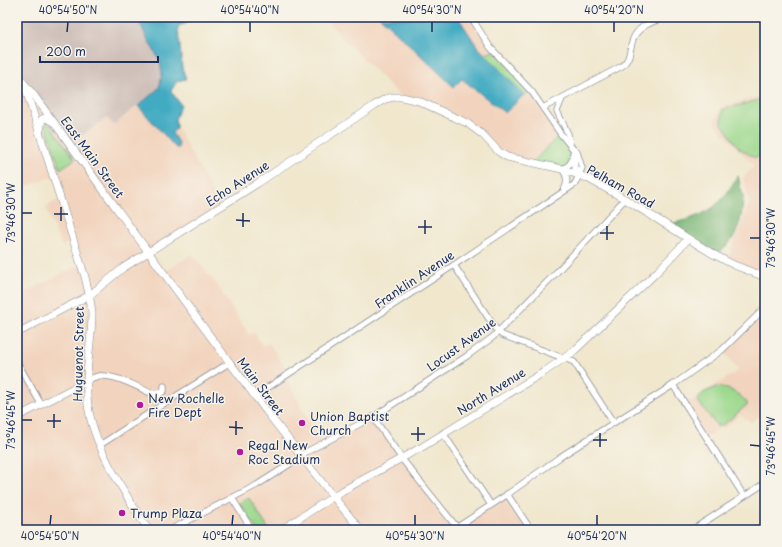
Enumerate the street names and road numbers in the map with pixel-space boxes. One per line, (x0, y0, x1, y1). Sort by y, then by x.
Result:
street label: East Main Street (57, 112, 129, 202)
street label: Echo Avenue (202, 156, 273, 210)
street label: Pelham Road (584, 160, 658, 212)
street label: Franklin Avenue (371, 245, 458, 312)
street label: Huguenot Street (68, 306, 88, 402)
street label: Locust Avenue (423, 313, 499, 375)
street label: Main Street (233, 353, 289, 419)
street label: North Avenue (453, 363, 529, 419)

